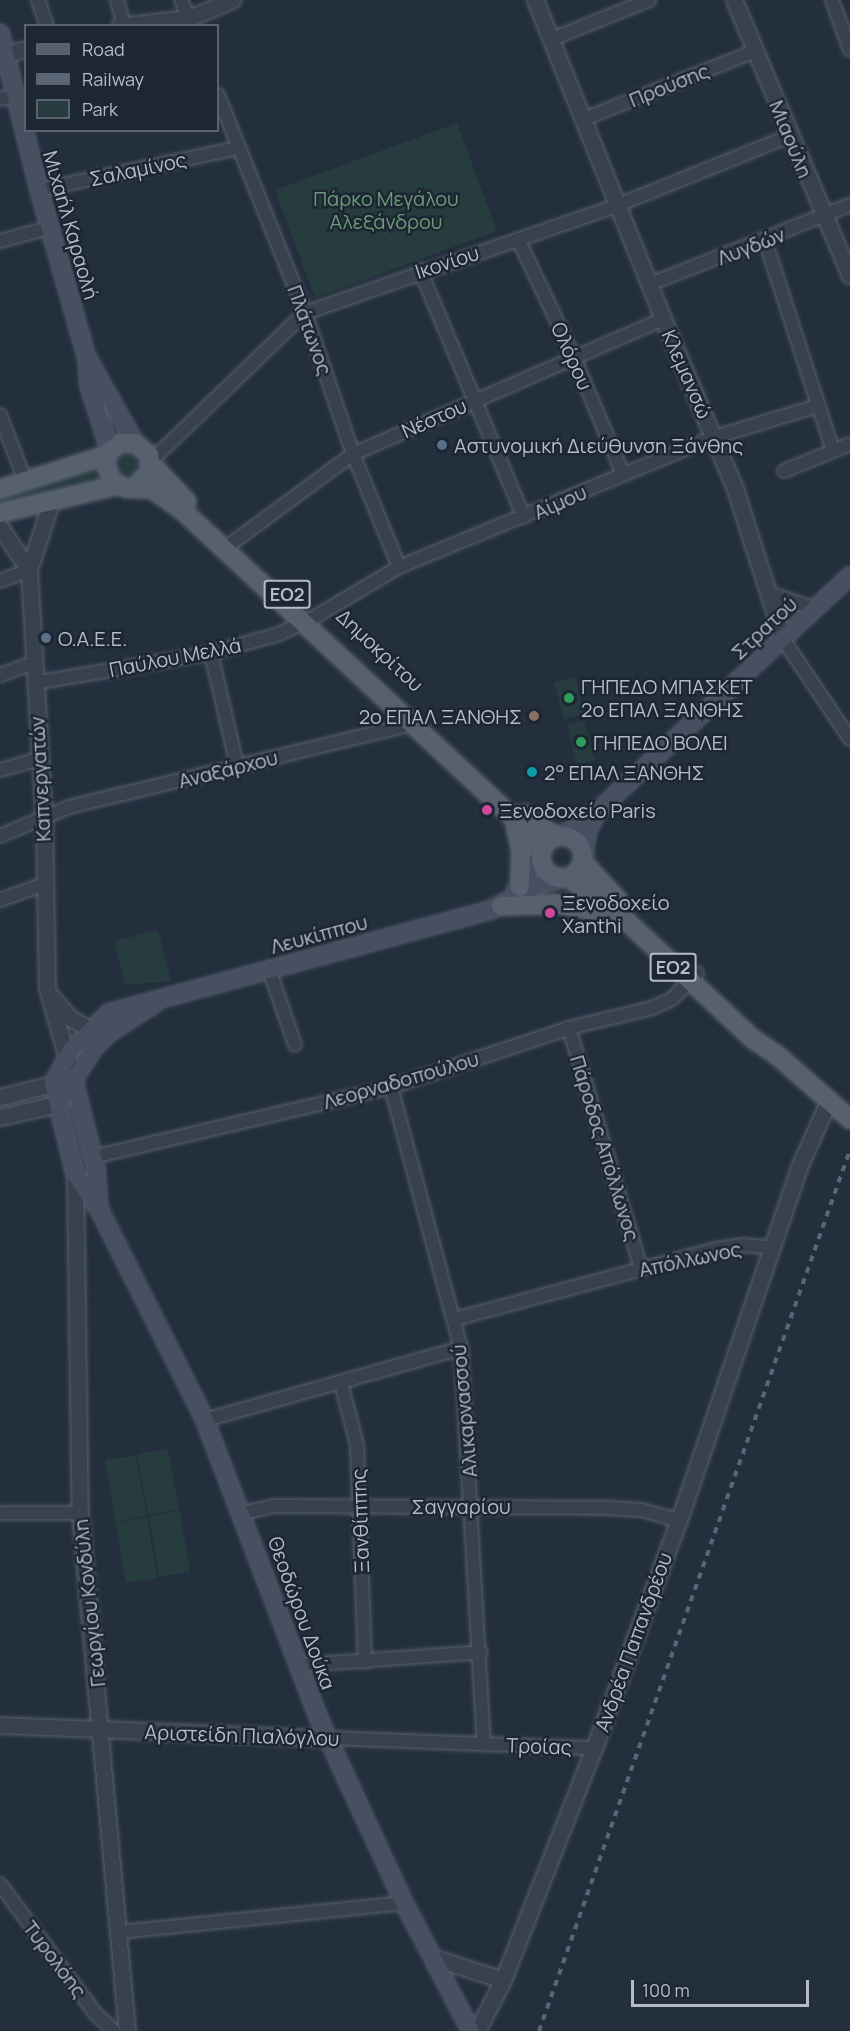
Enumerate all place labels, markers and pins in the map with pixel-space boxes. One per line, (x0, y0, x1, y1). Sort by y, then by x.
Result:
place label: Αστυνομική Διεύθυνση Ξάνθης (454, 433, 743, 457)
marker: Αστυνομική Διεύθυνση Ξάνθης (435, 438, 449, 452)
place label: Ο.Α.Ε.Ε. (58, 626, 127, 650)
marker: Ο.Α.Ε.Ε. (39, 631, 53, 645)
place label: ΓΗΠΕΔΟ ΜΠΑΣΚΕΤ 2ο ΕΠΑΛ ΞΑΝΘΗΣ (581, 674, 753, 721)
marker: ΓΗΠΕΔΟ ΜΠΑΣΚΕΤ 2ο ΕΠΑΛ ΞΑΝΘΗΣ (562, 691, 576, 705)
place label: 2o ΕΠΑΛ ΞΑΝΘΗΣ (359, 704, 522, 728)
marker: 2o ΕΠΑΛ ΞΑΝΘΗΣ (527, 709, 541, 723)
place label: ΓΗΠΕΔΟ ΒΟΛΕΙ (593, 730, 728, 754)
marker: ΓΗΠΕΔΟ ΒΟΛΕΙ (574, 735, 588, 749)
place label: 2° ΕΠΑΛ ΞΑΝΘΗΣ (544, 760, 704, 784)
marker: 2° ΕΠΑΛ ΞΑΝΘΗΣ (525, 765, 539, 779)
place label: Ξενοδοχείο Paris (499, 798, 656, 822)
marker: Ξενοδοχείο Paris (480, 803, 494, 817)
place label: Ξενοδοχείο Xanthi (562, 890, 670, 937)
marker: Ξενοδοχείο Xanthi (543, 906, 557, 920)

